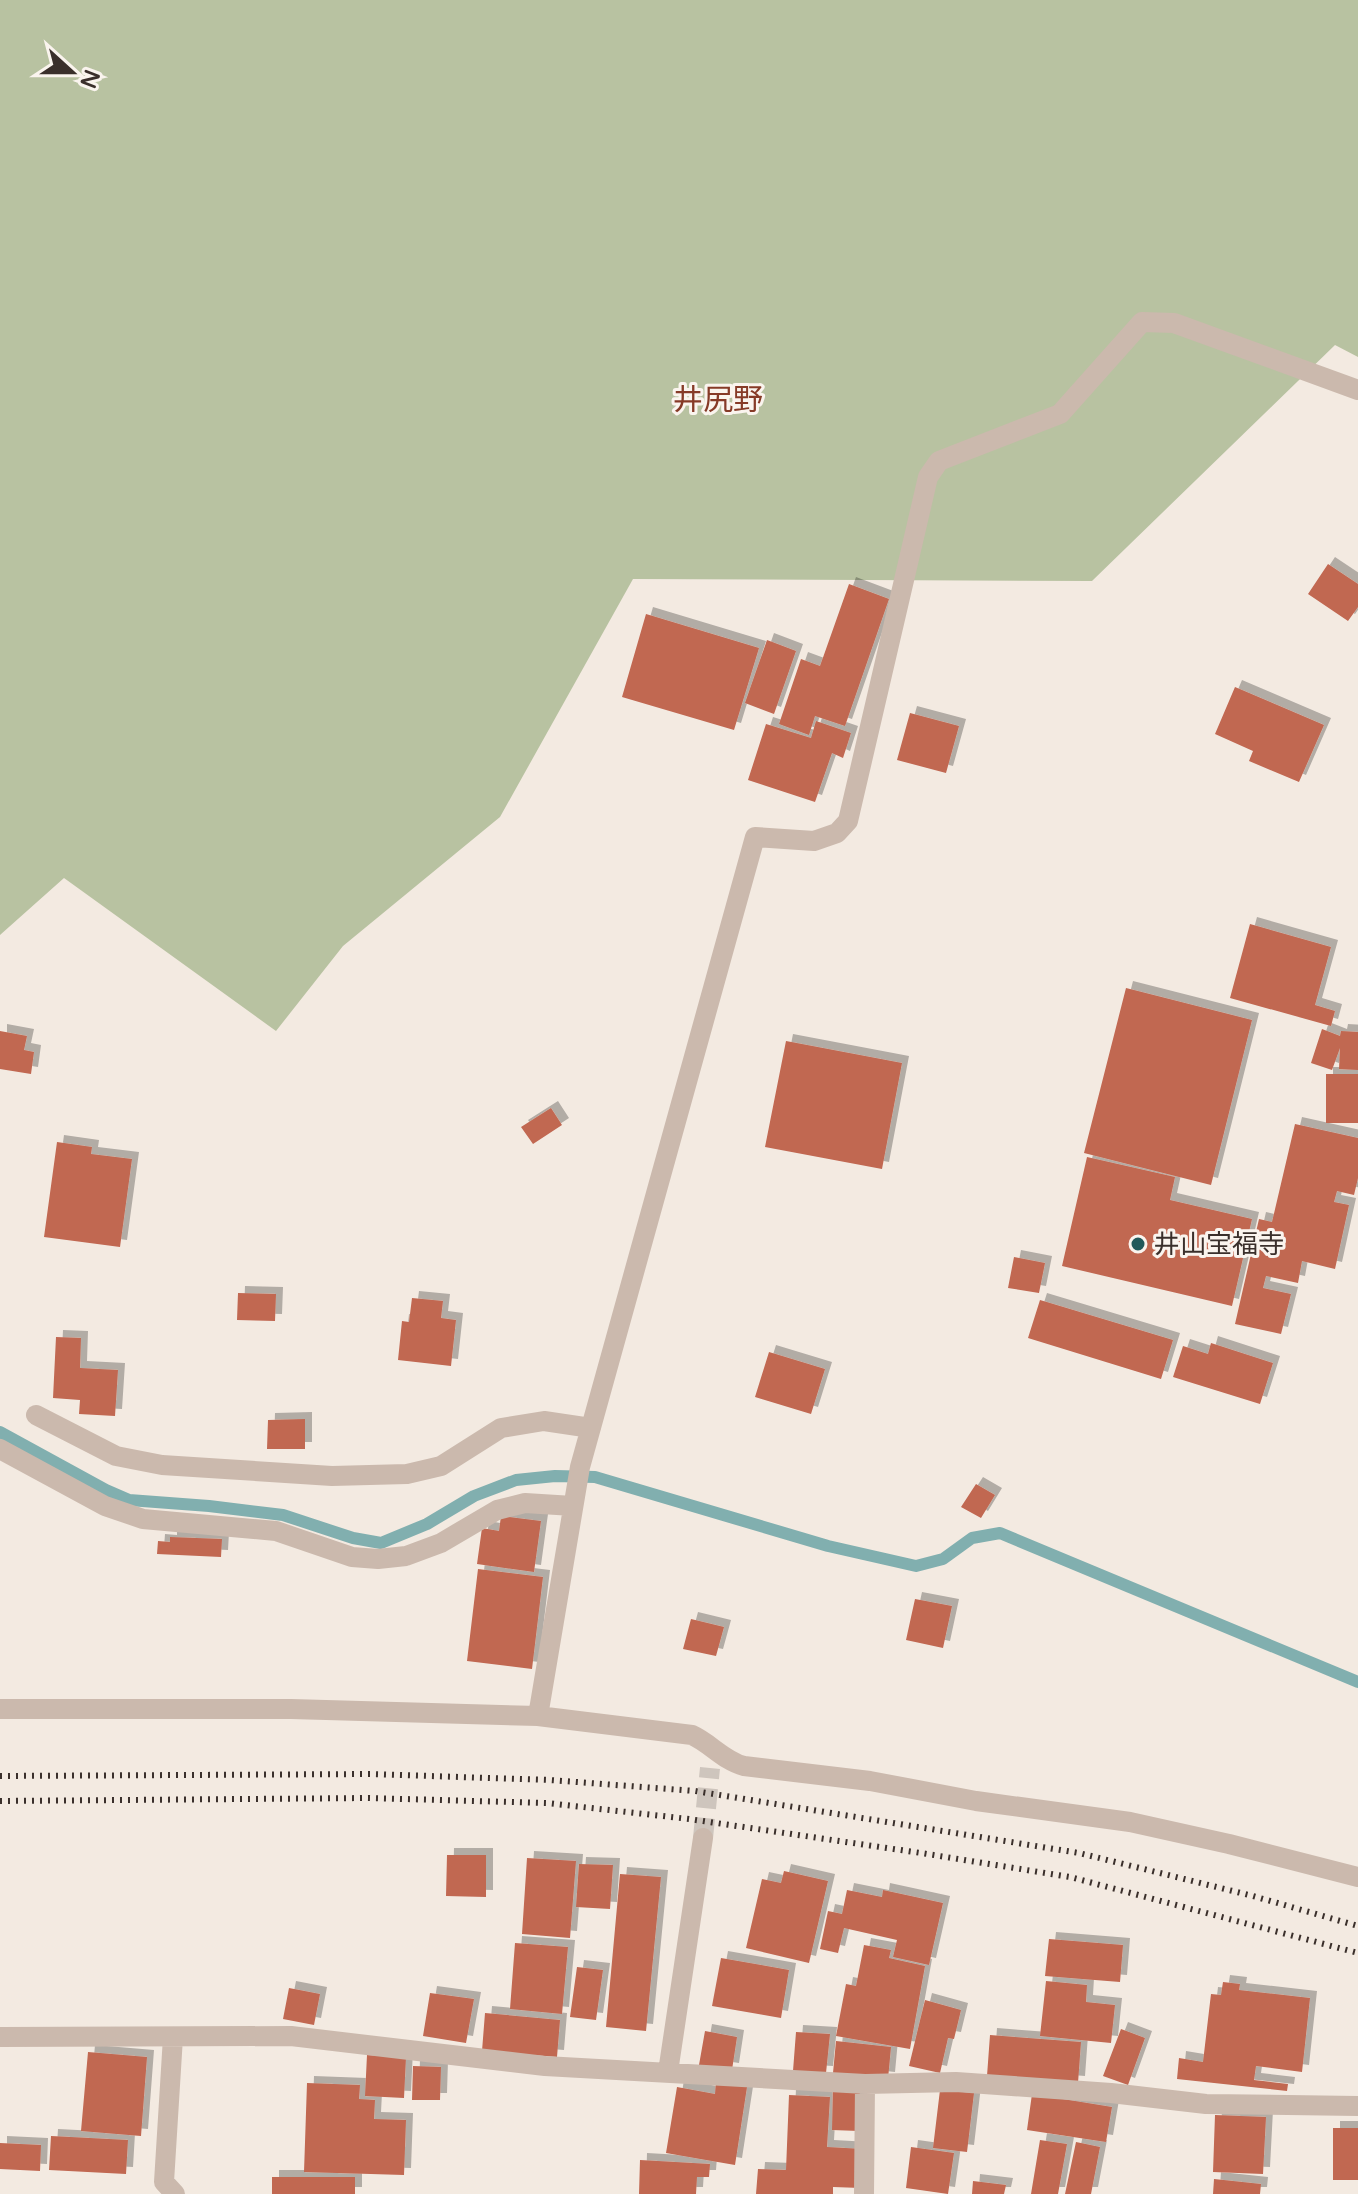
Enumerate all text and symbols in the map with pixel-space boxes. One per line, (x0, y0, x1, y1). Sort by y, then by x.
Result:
north arrow (32, 32, 112, 112)
text: N (74, 66, 105, 92)
district label: 井尻野 (673, 382, 763, 419)
place label: 井山宝福寺 (1154, 1229, 1284, 1260)
marker: 井山宝福寺 (1129, 1235, 1147, 1253)

